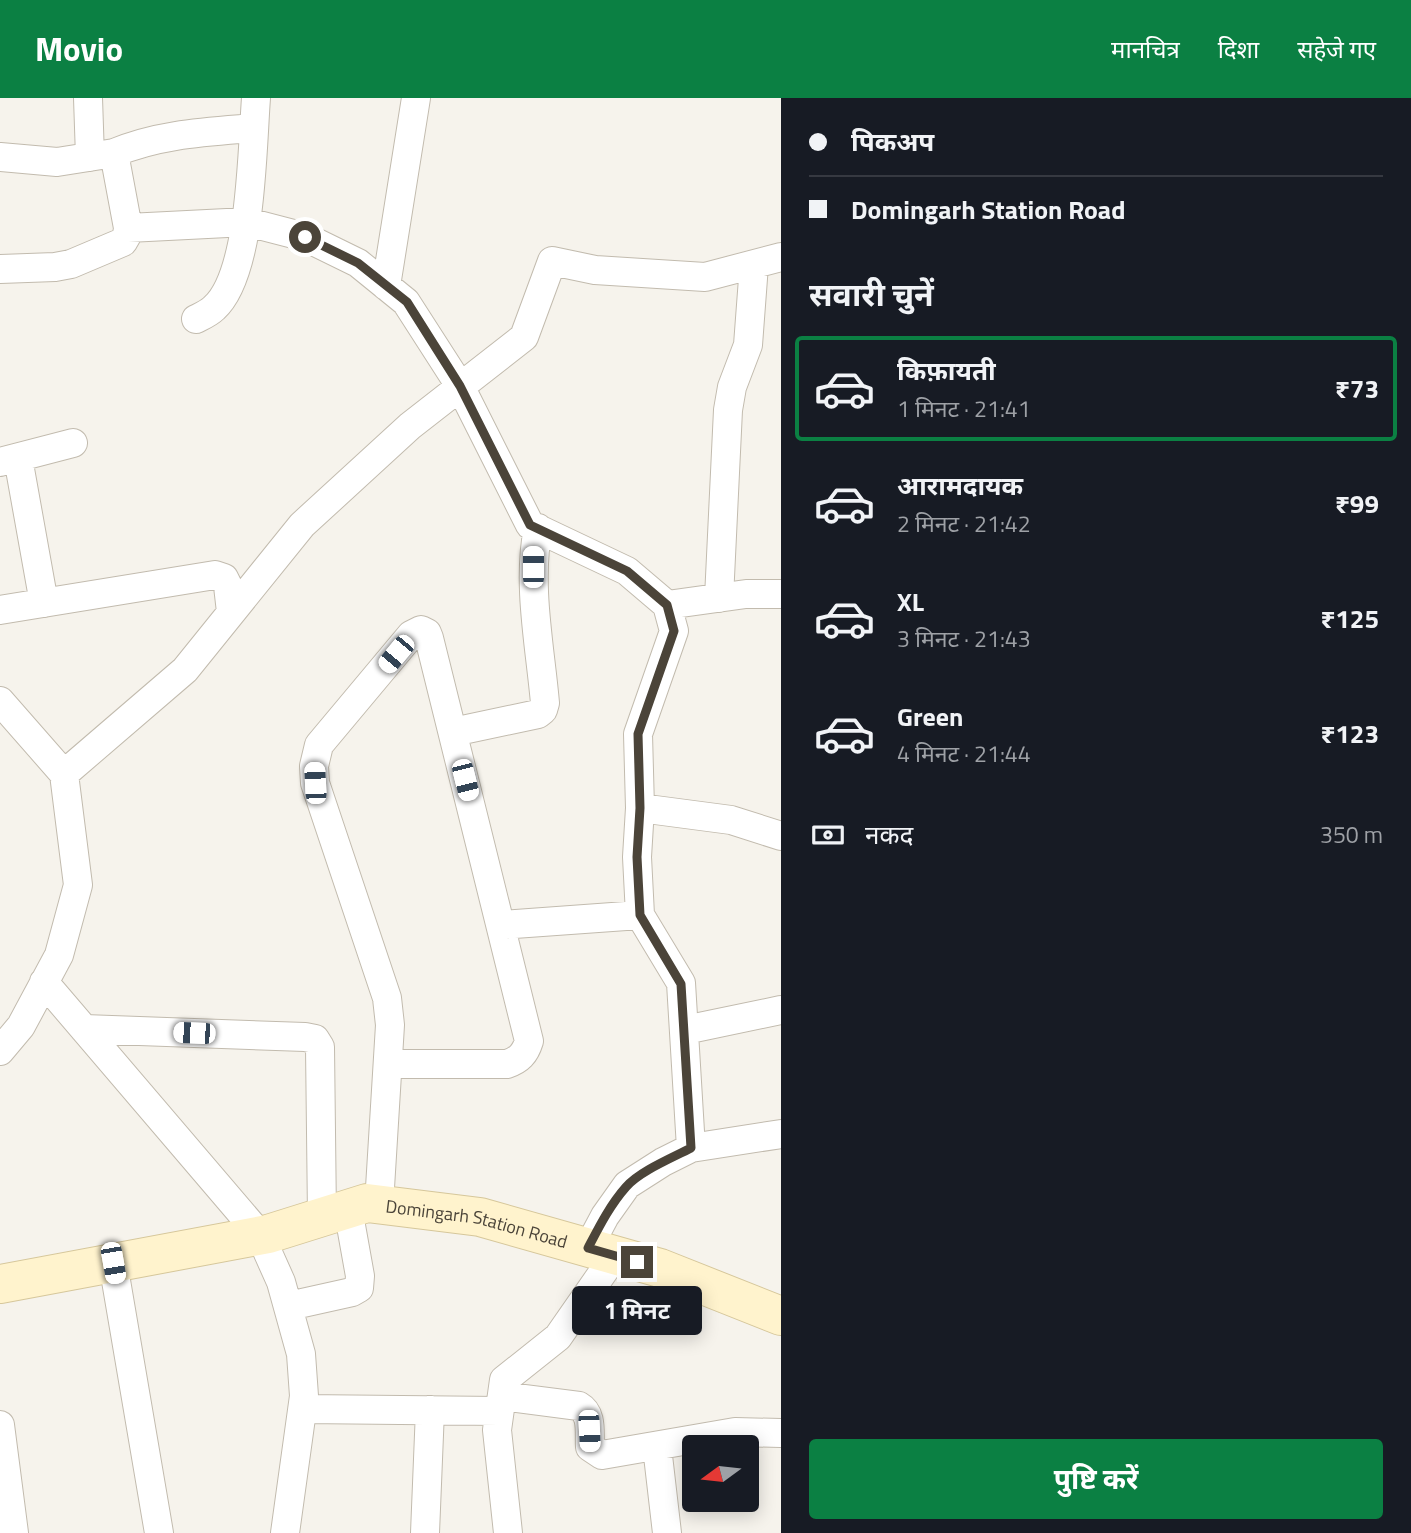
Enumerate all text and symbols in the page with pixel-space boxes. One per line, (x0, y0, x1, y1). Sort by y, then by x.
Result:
text: Movio (35, 24, 123, 74)
text: मानचित्र (1111, 31, 1180, 67)
text: दिशा (1218, 31, 1259, 67)
text: सहेजे गए (1297, 31, 1376, 67)
text: पिकअप (851, 122, 934, 161)
text: Domingarh Station Road (851, 190, 1125, 229)
route start (289, 221, 321, 253)
text: सवारी चुनें (809, 270, 934, 318)
text: किफ़ायती (897, 351, 996, 390)
icon: car (813, 357, 876, 420)
text: ₹73 (1335, 369, 1379, 408)
text: 1 मिनट · 21:41 (897, 391, 1031, 426)
text: आरामदायक (897, 466, 1023, 505)
icon: car (813, 472, 876, 535)
text: ₹99 (1335, 484, 1379, 523)
text: 2 मिनट · 21:42 (897, 506, 1031, 541)
car (523, 546, 544, 588)
text: XL (897, 582, 924, 621)
icon: car (813, 587, 876, 650)
text: ₹125 (1320, 599, 1379, 638)
text: 3 मिनट · 21:43 (897, 621, 1031, 656)
car (375, 631, 418, 677)
text: Green (897, 697, 963, 736)
icon: car (813, 702, 876, 765)
text: ₹123 (1320, 714, 1379, 753)
text: 4 मिनट · 21:44 (897, 736, 1031, 771)
car (450, 757, 481, 803)
car (304, 761, 327, 805)
text: नकद (865, 815, 913, 854)
icon: cash (809, 816, 847, 854)
text: 350 m (1320, 817, 1383, 852)
car (173, 1022, 216, 1044)
street label: Domingarh Station Road (384, 1192, 571, 1255)
car (100, 1240, 127, 1286)
route end (621, 1246, 653, 1278)
callout: 1 मिनट (572, 1286, 702, 1336)
text: 1 मिनट (604, 1293, 670, 1328)
car (578, 1409, 601, 1453)
north arrow (682, 1435, 760, 1512)
map controls (682, 1435, 759, 1512)
button: पुष्टि करें (809, 1439, 1383, 1519)

